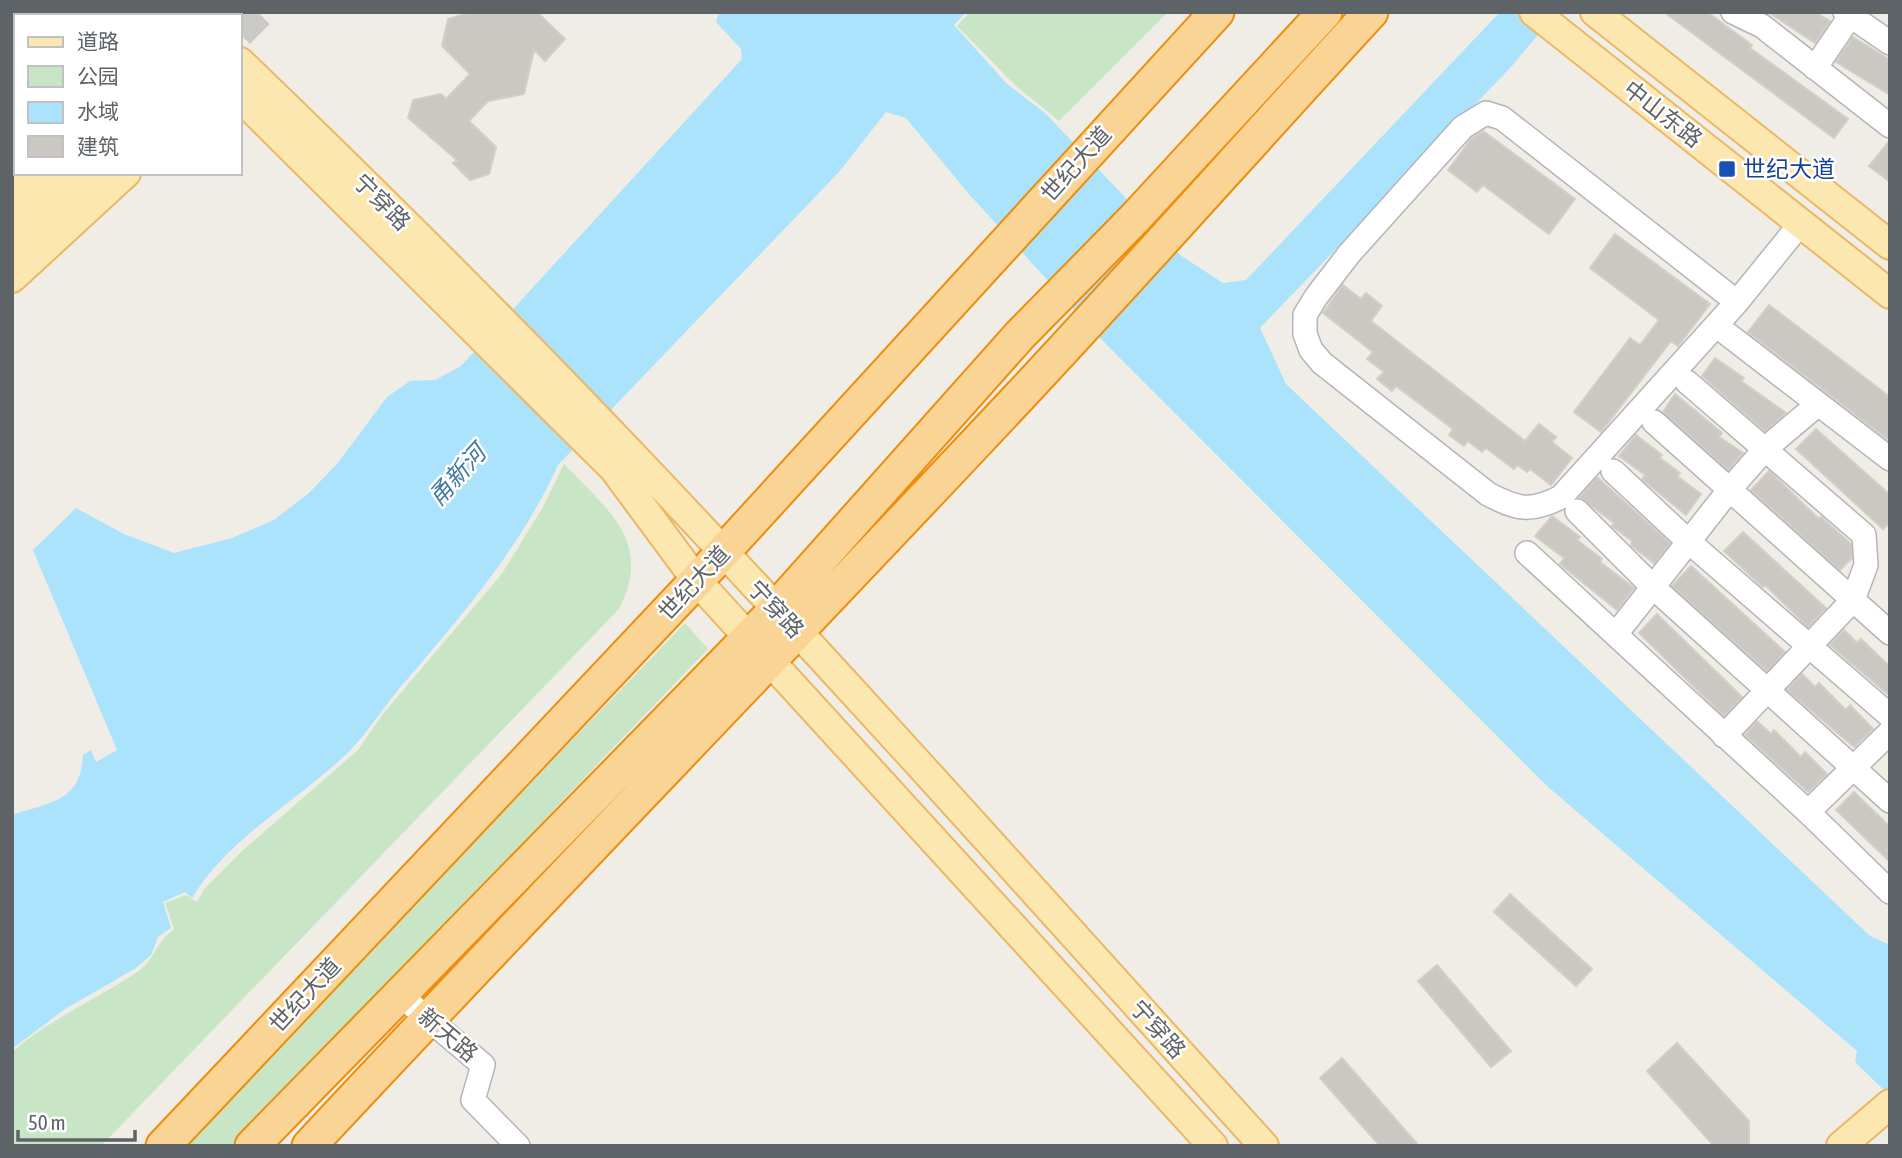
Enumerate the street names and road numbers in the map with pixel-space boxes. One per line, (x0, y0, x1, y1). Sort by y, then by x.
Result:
street label: 中山东路 (1619, 75, 1707, 153)
street label: 世纪大道 (1036, 121, 1116, 207)
street label: 宁穿路 (348, 168, 416, 236)
street label: 世纪大道 (653, 540, 735, 626)
street label: 宁穿路 (743, 575, 809, 643)
street label: 世纪大道 (264, 952, 346, 1038)
street label: 宁穿路 (1125, 995, 1191, 1063)
street label: 新天路 (413, 1003, 483, 1067)

